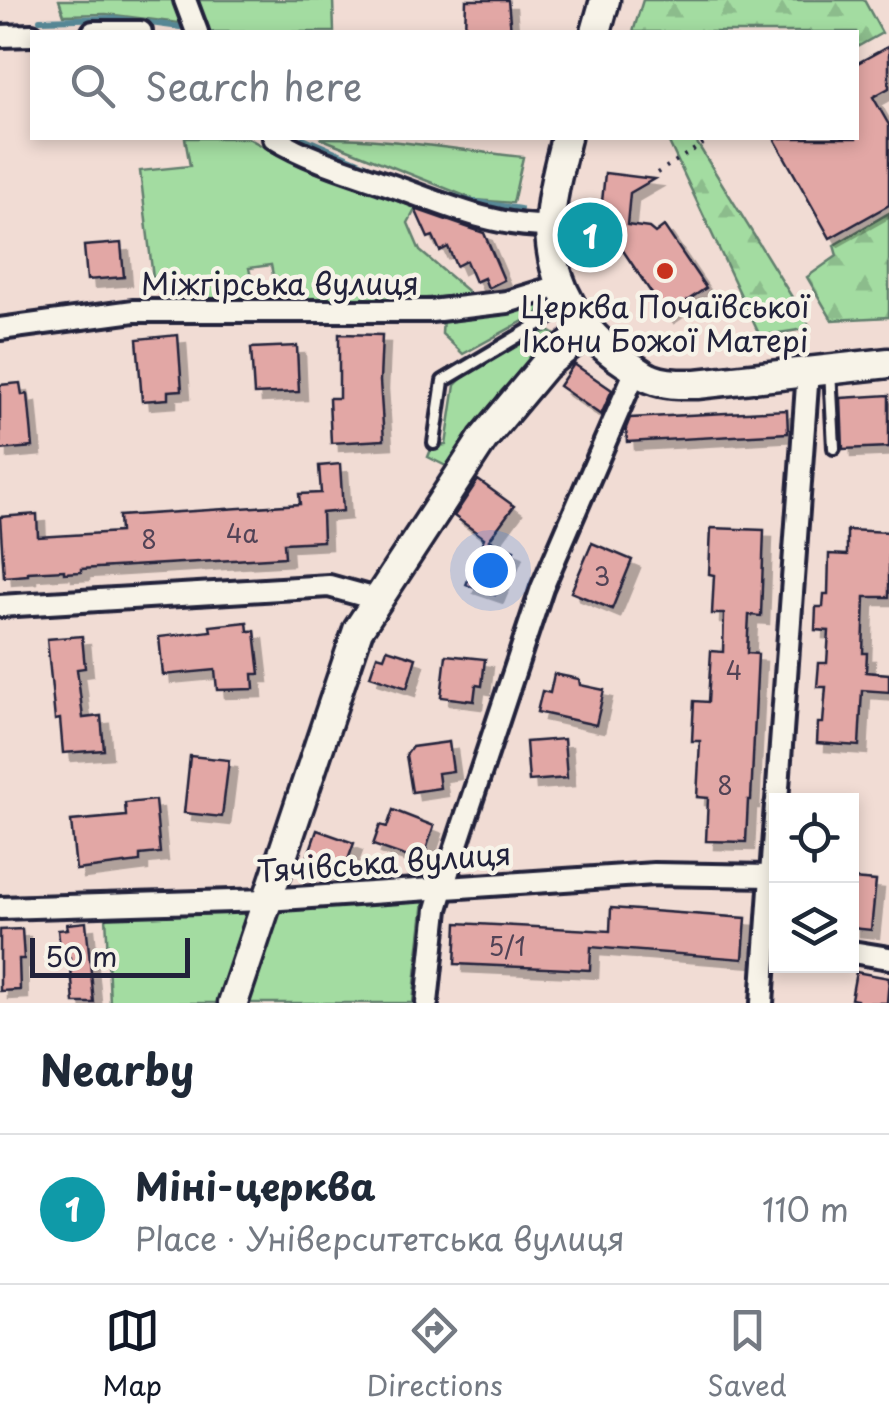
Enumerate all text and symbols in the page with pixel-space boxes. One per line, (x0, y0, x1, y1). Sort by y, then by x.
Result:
search box (30, 30, 859, 140)
text: Search here (145, 57, 362, 114)
icon: search (65, 58, 120, 113)
pin: 1 (558, 198, 622, 272)
street label: Міжгірська вулиця (141, 260, 419, 305)
marker: Церква Почаївської Ікони Божої Матері (654, 260, 676, 282)
place label: Церква Почаївської Ікони Божої Матері (521, 283, 811, 362)
house number: 4а (226, 514, 258, 552)
house number: 8 (141, 520, 157, 558)
your location (465, 545, 516, 596)
house number: 3 (594, 557, 610, 595)
house number: 4 (726, 651, 742, 689)
house number: 8 (717, 766, 733, 804)
map controls (769, 793, 859, 973)
button: locate (769, 793, 859, 883)
street label: Тячівська вулиця (255, 830, 513, 892)
button: layers (769, 883, 859, 973)
house number: 5/1 (488, 927, 526, 965)
scale bar (30, 933, 190, 978)
text: 50 m (45, 934, 118, 977)
text: Nearby (40, 1037, 194, 1100)
text: Міні-церква (135, 1157, 376, 1214)
text: 1 (65, 1185, 80, 1233)
text: 110 m (762, 1185, 849, 1233)
text: Place · Університетська вулиця (135, 1214, 625, 1262)
tab: Map (102, 1303, 162, 1406)
tab: Directions (367, 1303, 503, 1406)
tab: Saved (707, 1303, 787, 1406)

